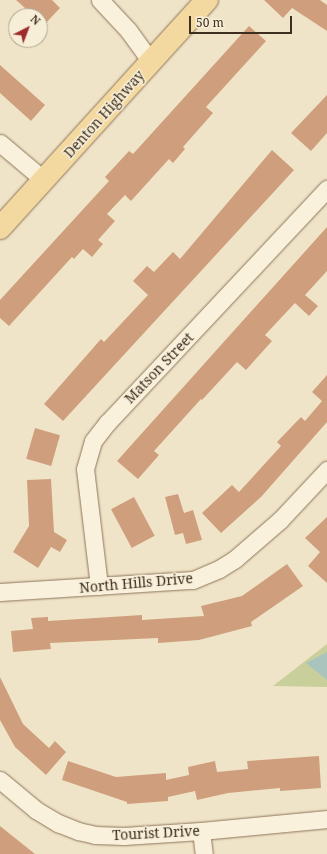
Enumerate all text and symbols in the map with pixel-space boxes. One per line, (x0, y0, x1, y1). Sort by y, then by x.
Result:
north arrow (8, 8, 48, 48)
scale bar (191, 8, 294, 34)
text: N (27, 11, 44, 28)
text: 50 m (196, 14, 224, 31)
street label: Denton Highway (60, 67, 148, 161)
street label: Matson Street (121, 329, 197, 407)
street label: North Hills Drive (79, 570, 193, 596)
street label: Tourist Drive (112, 822, 200, 844)

